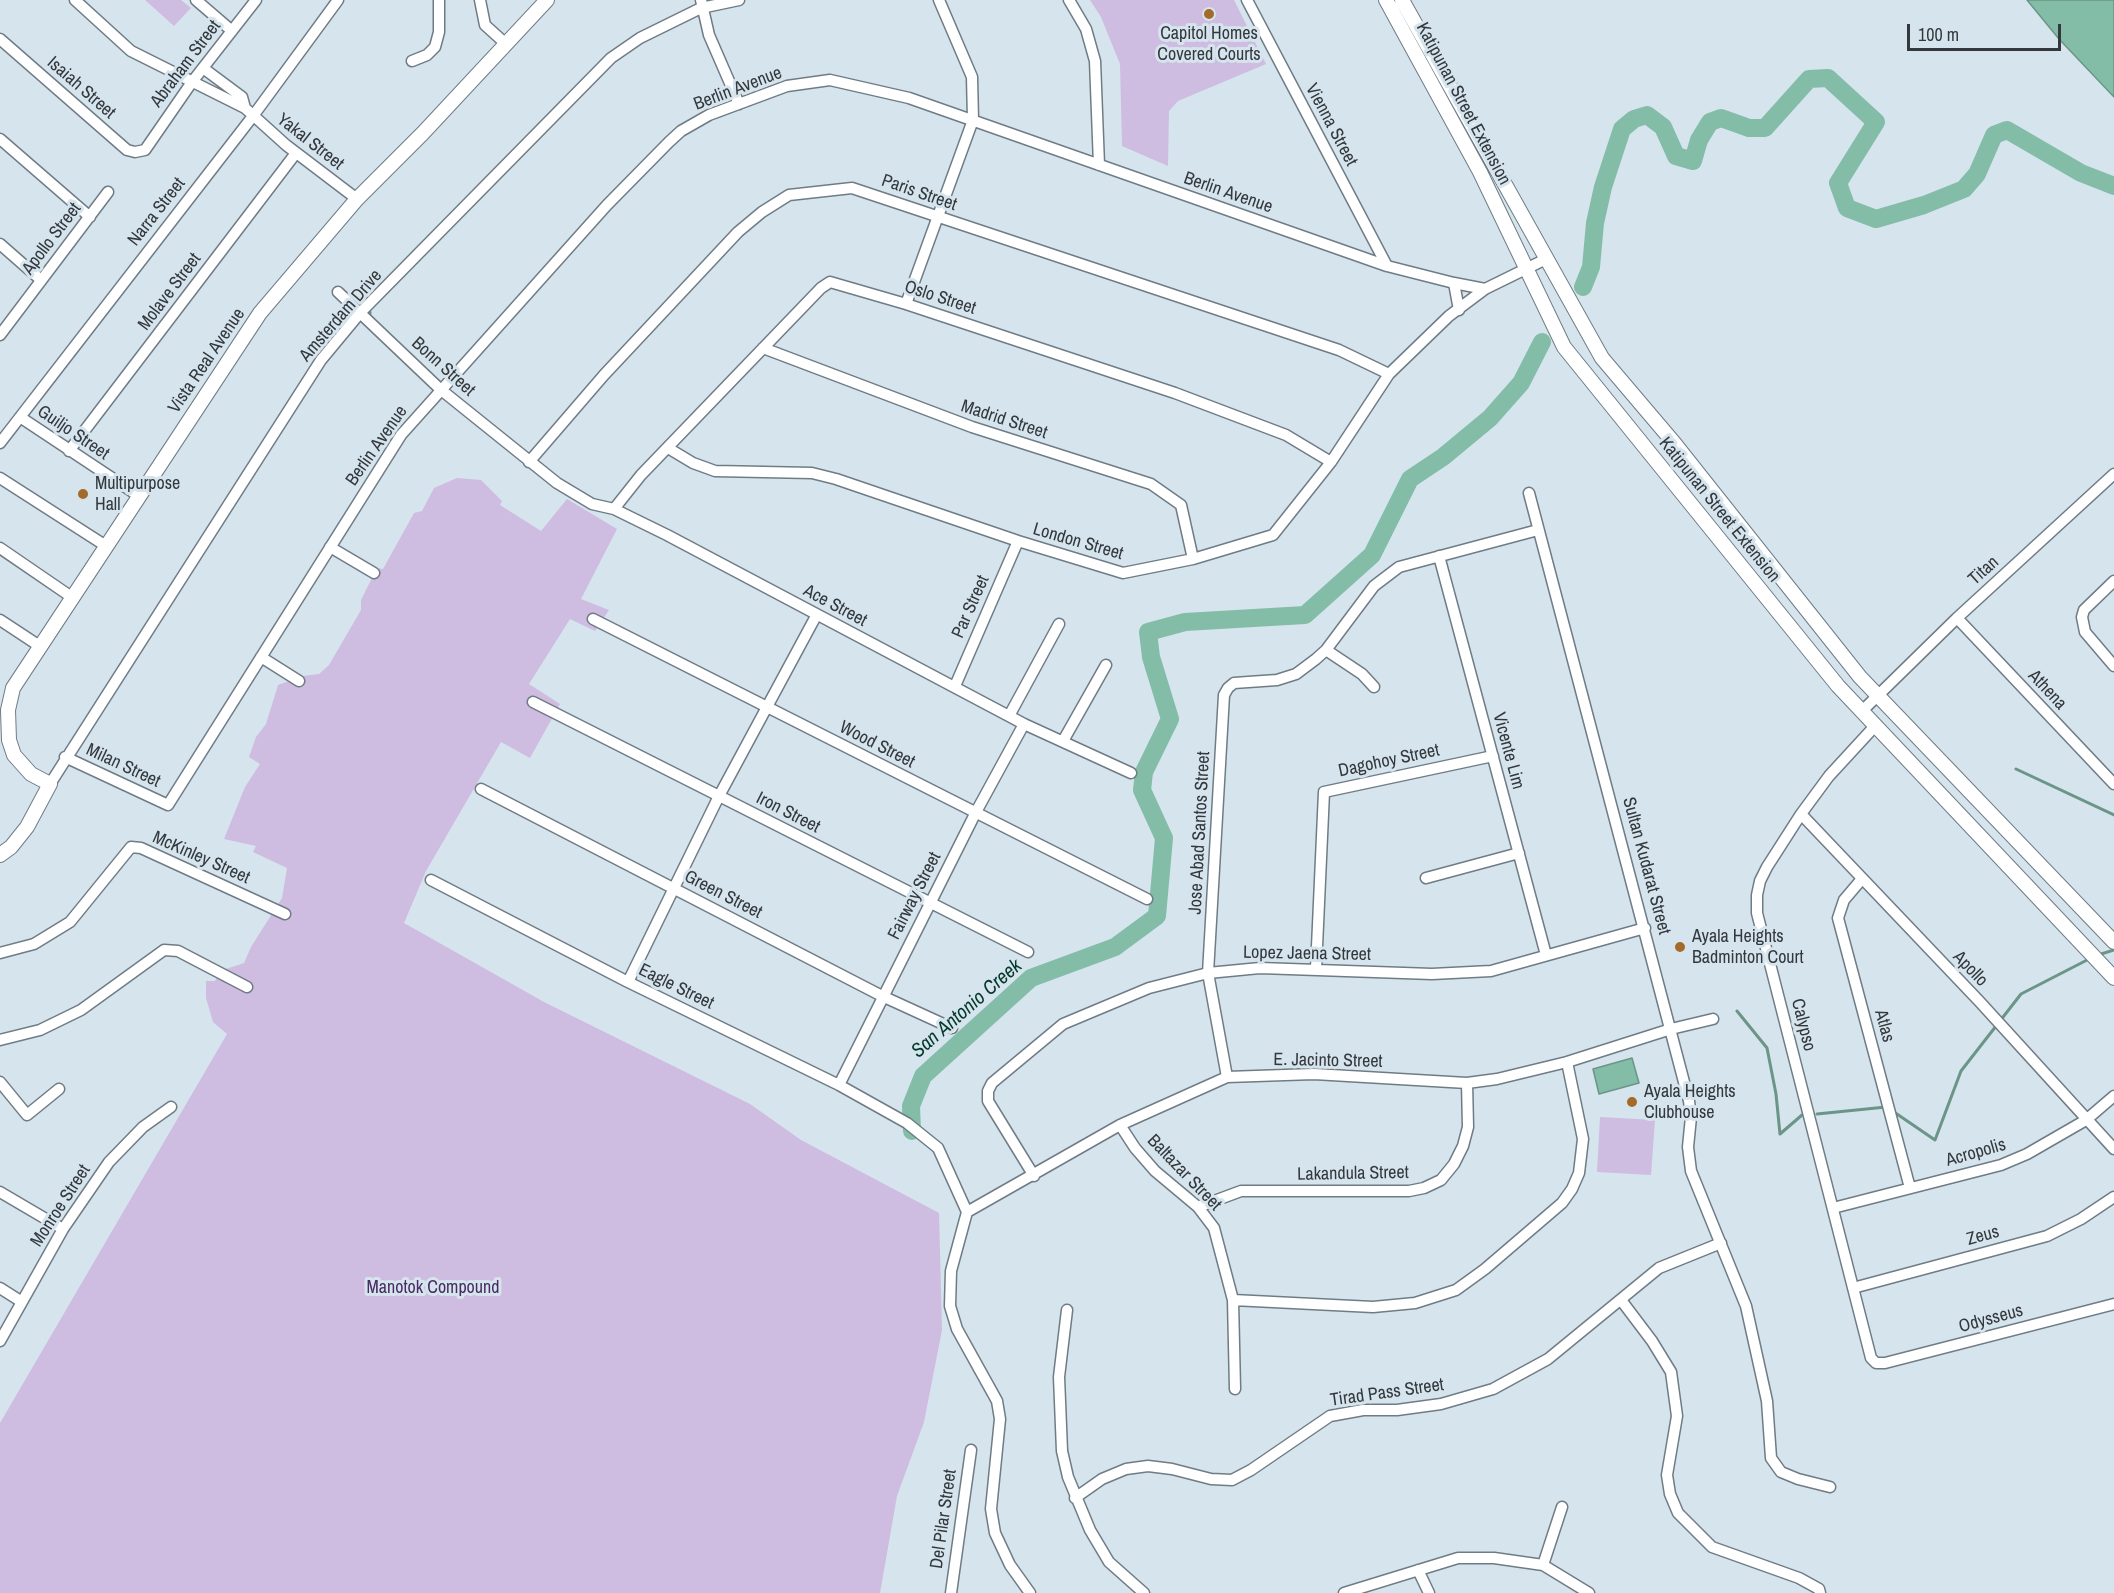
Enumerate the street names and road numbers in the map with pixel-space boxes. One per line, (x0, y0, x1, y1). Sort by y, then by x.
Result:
street label: Abraham Street (146, 16, 226, 112)
street label: Katipunan Street Extension (1411, 19, 1515, 189)
street label: Isaiah Street (42, 52, 120, 124)
street label: Berlin Avenue (691, 62, 785, 116)
street label: Vienna Street (1300, 80, 1362, 170)
street label: Yakal Street (272, 109, 348, 175)
street label: Berlin Avenue (1181, 168, 1275, 218)
street label: Paris Street (879, 170, 959, 216)
street label: Narra Street (124, 174, 190, 250)
street label: Apollo Street (18, 199, 86, 279)
street label: Molave Street (134, 249, 206, 335)
street label: Amsterdam Drive (295, 266, 387, 366)
street label: Oslo Street (902, 276, 978, 320)
street label: Vista Real Avenue (164, 304, 250, 418)
street label: Bonn Street (407, 333, 479, 401)
street label: Madrid Street (958, 396, 1050, 444)
street label: Guiljo Street (33, 401, 113, 465)
street label: Berlin Avenue (342, 402, 412, 490)
street label: Katipunan Street Extension (1654, 433, 1784, 587)
street label: London Street (1030, 519, 1126, 565)
street label: Titan (1964, 552, 2004, 590)
street label: Par Street (948, 572, 994, 642)
street label: Ace Street (800, 580, 870, 632)
street label: Athena (2023, 666, 2071, 714)
street label: Vicente Lim (1487, 710, 1529, 792)
street label: Wood Street (836, 717, 918, 773)
street label: Milan Street (82, 739, 164, 793)
street label: Dagohoy Street (1337, 740, 1441, 782)
street label: Jose Abad Santos Street (1185, 751, 1215, 915)
street label: Iron Street (752, 788, 824, 838)
street label: Sultan Kudarat Street (1617, 795, 1675, 937)
street label: McKinley Street (149, 827, 253, 889)
street label: Fairway Street (884, 849, 946, 943)
street label: Green Street (680, 866, 766, 924)
street label: Lopez Jaena Street (1243, 942, 1371, 966)
street label: Apollo (1948, 947, 1992, 991)
street label: Eagle Street (635, 959, 717, 1015)
street label: Calypso (1786, 997, 1820, 1053)
street label: Atlas (1869, 1007, 1899, 1045)
street label: E. Jacinto Street (1273, 1049, 1383, 1073)
street label: Baltazar Street (1142, 1130, 1226, 1216)
street label: Acropolis (1943, 1134, 2009, 1172)
street label: Monroe Street (26, 1161, 96, 1251)
street label: Lakandula Street (1297, 1162, 1409, 1186)
street label: Zeus (1964, 1221, 2002, 1251)
street label: Odysseus (1957, 1300, 2025, 1338)
street label: Tirad Pass Street (1329, 1374, 1445, 1412)
street label: Del Pilar Street (926, 1468, 962, 1570)

